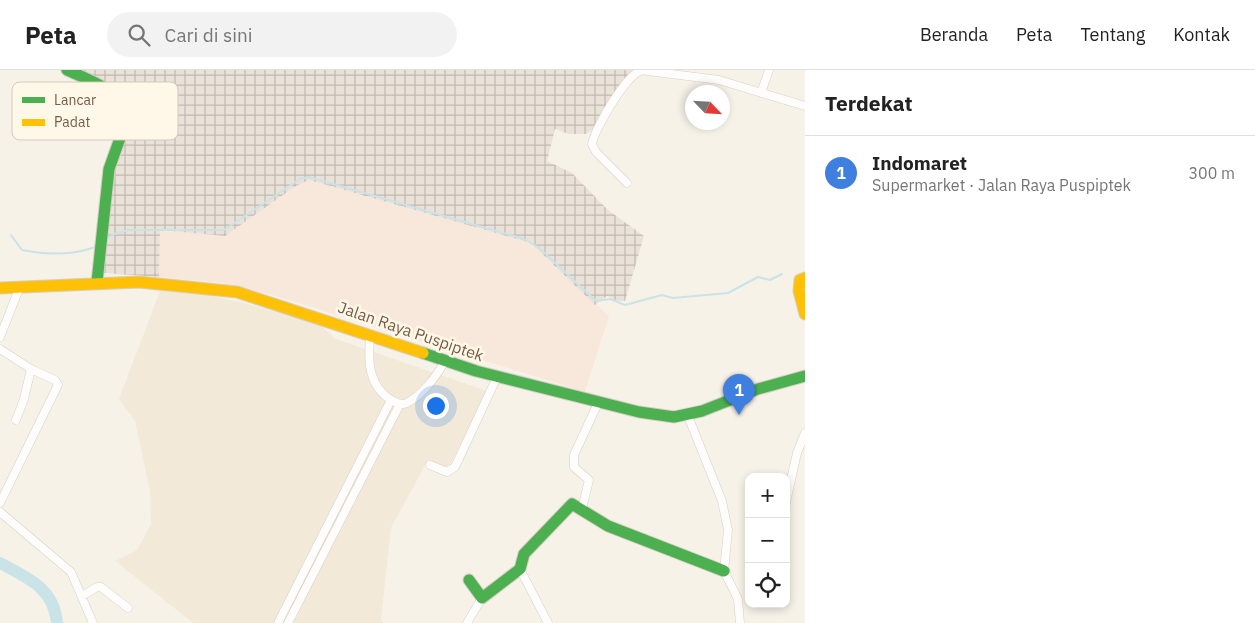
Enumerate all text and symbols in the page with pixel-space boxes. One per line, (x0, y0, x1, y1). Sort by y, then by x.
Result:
search box (107, 12, 457, 57)
text: Peta (25, 19, 77, 51)
icon: search (125, 21, 153, 49)
text: Cari di sini (165, 23, 253, 47)
text: Beranda (920, 23, 988, 46)
text: Peta (1016, 23, 1052, 46)
text: Tentang (1080, 23, 1145, 46)
text: Kontak (1173, 23, 1230, 46)
legend (12, 82, 178, 140)
north arrow (685, 85, 730, 130)
text: Terdekat (825, 89, 913, 117)
text: Lancar (54, 91, 96, 109)
text: Padat (54, 113, 90, 131)
text: Indomaret (872, 151, 967, 175)
text: 1 (836, 163, 846, 183)
text: 300 m (1188, 163, 1235, 183)
text: Supermarket · Jalan Raya Puspiptek (872, 175, 1131, 195)
street label: Jalan Raya Puspiptek (335, 297, 487, 366)
pin: 1 (723, 374, 755, 415)
your location (423, 393, 449, 419)
map controls (745, 473, 790, 608)
button: + (745, 473, 790, 518)
button: − (745, 518, 790, 563)
button: locate (745, 563, 790, 608)

